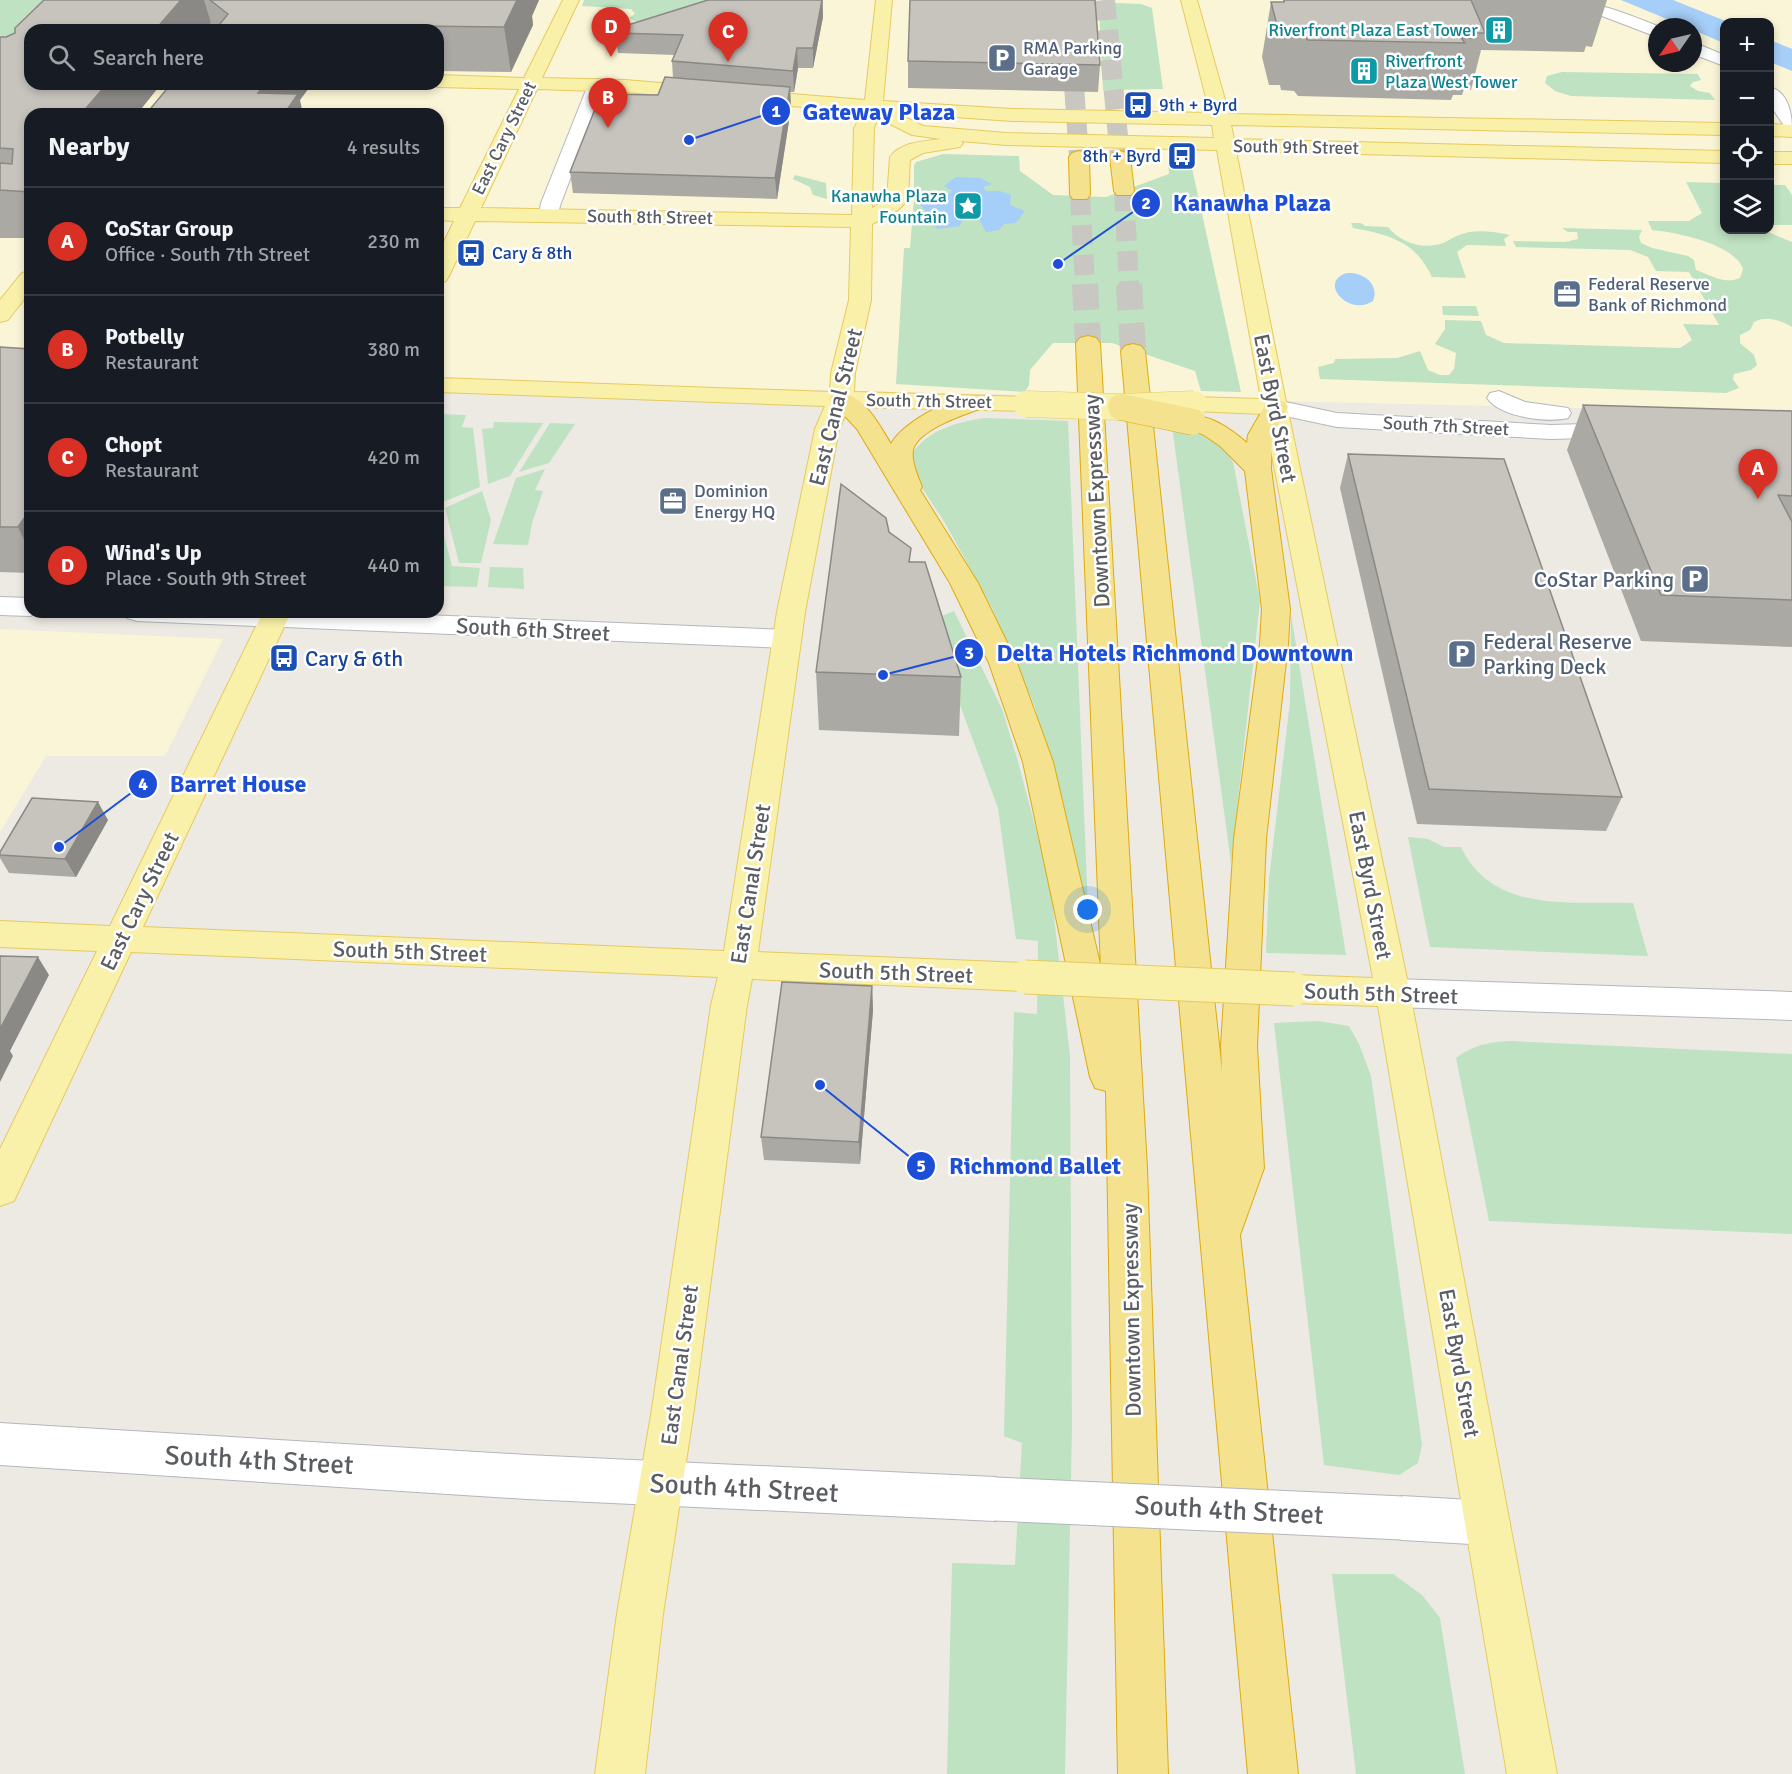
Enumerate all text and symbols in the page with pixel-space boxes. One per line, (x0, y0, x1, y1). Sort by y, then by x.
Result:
pin: D (592, 8, 630, 57)
pin: C (708, 13, 748, 62)
building icon: Riverfront Plaza East Tower (1483, 14, 1515, 46)
north arrow (1648, 18, 1702, 72)
map controls (1720, 18, 1774, 234)
button: + (1720, 18, 1774, 72)
place label: Riverfront Plaza East Tower (1268, 19, 1478, 41)
search box (24, 24, 444, 90)
place label: RMA Parking Garage (1023, 37, 1122, 80)
icon: search (45, 41, 78, 74)
parking icon: RMA Parking Garage (986, 42, 1018, 74)
text: Search here (93, 44, 204, 71)
place label: Riverfront Plaza West Tower (1385, 50, 1518, 93)
building icon: Riverfront Plaza West Tower (1348, 55, 1380, 87)
button: − (1720, 72, 1774, 126)
street label: East Cary Street (467, 78, 541, 198)
pin: B (588, 78, 628, 128)
bus stop icon: 9th + Byrd (1122, 89, 1154, 121)
callout: Gateway Plaza (761, 90, 968, 132)
place label: 9th + Byrd (1159, 94, 1238, 116)
text: Gateway Plaza (803, 97, 955, 127)
text: 1 (771, 100, 781, 122)
button: locate (1720, 126, 1774, 180)
text: Nearby (48, 131, 129, 163)
text: 4 results (347, 135, 420, 160)
street label: South 9th Street (1233, 135, 1359, 159)
bus stop icon: 8th + Byrd (1166, 140, 1198, 172)
place label: 8th + Byrd (1082, 145, 1161, 167)
button: layers (1720, 180, 1774, 234)
callout: Kanawha Plaza (1131, 182, 1343, 224)
place label: Kanawha Plaza Fountain (831, 185, 947, 228)
text: Kanawha Plaza (1173, 188, 1331, 218)
place icon: Kanawha Plaza Fountain (952, 190, 984, 222)
text: 2 (1141, 192, 1151, 214)
street label: South 8th Street (587, 205, 713, 229)
text: CoStar Group (105, 215, 233, 242)
text: A (61, 229, 74, 254)
text: 230 m (367, 229, 420, 254)
bus stop icon: Cary & 8th (455, 237, 487, 269)
text: Office · South 7th Street (105, 242, 310, 267)
place label: Cary & 8th (492, 242, 572, 264)
place label: Federal Reserve Bank of Richmond (1588, 273, 1727, 316)
office icon: Federal Reserve Bank of Richmond (1551, 278, 1583, 310)
text: Potbelly (105, 323, 184, 350)
street label: East Canal Street (803, 325, 868, 489)
street label: East Byrd Street (1248, 332, 1303, 485)
text: B (61, 337, 74, 362)
text: 380 m (367, 337, 420, 362)
text: Restaurant (105, 350, 199, 375)
street label: South 7th Street (866, 389, 992, 413)
street label: Downtown Expressway (1077, 393, 1116, 608)
street label: South 7th Street (1383, 412, 1509, 440)
text: Chopt (105, 431, 162, 458)
text: C (61, 445, 74, 470)
text: 420 m (367, 445, 420, 470)
pin: A (1738, 450, 1778, 499)
text: Restaurant (105, 458, 199, 483)
place label: Dominion Energy HQ (694, 480, 775, 523)
office icon: Dominion Energy HQ (657, 485, 689, 517)
text: Wind's Up (105, 539, 202, 566)
text: D (61, 553, 74, 578)
text: 440 m (367, 553, 420, 578)
parking icon: CoStar Parking (1679, 563, 1711, 595)
text: Place · South 9th Street (105, 566, 306, 591)
place label: CoStar Parking (1534, 566, 1674, 593)
street label: South 6th Street (455, 612, 611, 647)
place label: Federal Reserve Parking Deck (1483, 628, 1632, 680)
callout: Delta Hotels Richmond Downtown (954, 632, 1365, 674)
text: Delta Hotels Richmond Downtown (997, 638, 1353, 668)
parking icon: Federal Reserve Parking Deck (1446, 638, 1478, 670)
bus stop icon: Cary & 6th (268, 642, 300, 674)
text: 3 (964, 642, 974, 664)
place label: Cary & 6th (305, 645, 403, 672)
callout: Barret House (128, 763, 318, 805)
text: Barret House (170, 769, 306, 799)
text: 4 (138, 773, 148, 795)
street label: East Canal Street (725, 802, 777, 966)
street label: East Byrd Street (1343, 809, 1398, 962)
street label: East Cary Street (94, 827, 185, 975)
your location (1073, 895, 1102, 924)
street label: South 5th Street (333, 935, 488, 968)
street label: South 5th Street (819, 956, 974, 989)
street label: South 5th Street (1304, 977, 1459, 1010)
callout: Richmond Ballet (906, 1145, 1133, 1187)
text: Richmond Ballet (949, 1151, 1121, 1181)
text: 5 (916, 1155, 926, 1177)
street label: Downtown Expressway (1116, 1202, 1147, 1417)
street label: East Canal Street (655, 1283, 704, 1447)
street label: East Byrd Street (1433, 1287, 1486, 1440)
street label: South 4th Street (164, 1439, 354, 1482)
street label: South 4th Street (649, 1467, 839, 1510)
street label: South 4th Street (1134, 1489, 1324, 1532)

